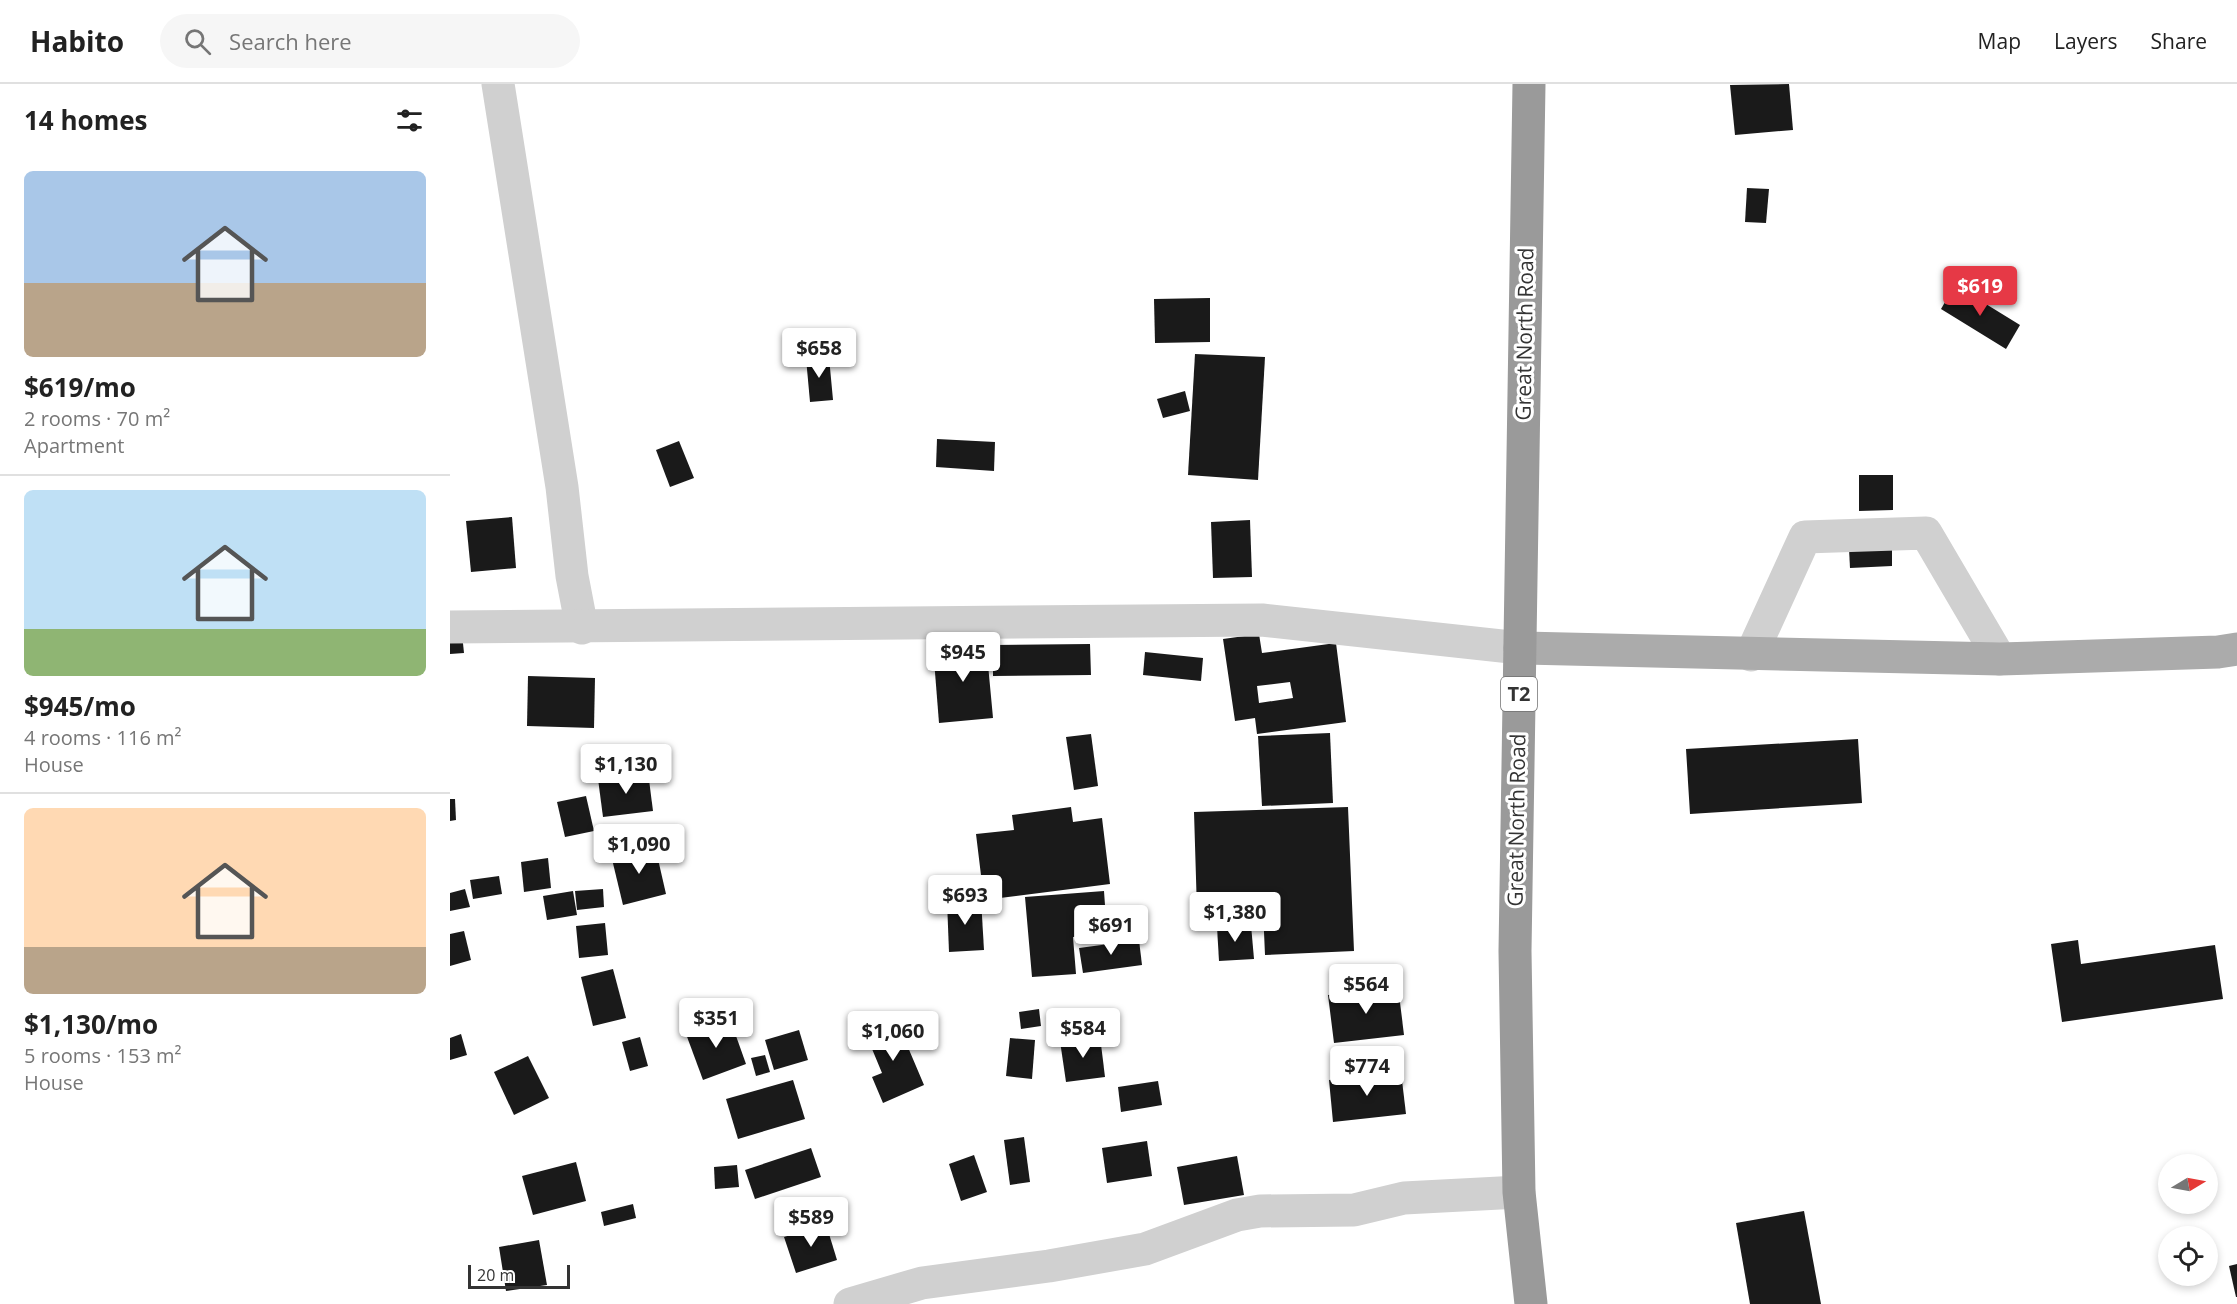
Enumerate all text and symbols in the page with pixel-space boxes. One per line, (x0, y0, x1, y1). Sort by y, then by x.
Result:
search box (160, 14, 580, 68)
text: Habito (30, 22, 124, 60)
icon: search (181, 25, 214, 58)
text: Search here (229, 26, 352, 56)
text: Map (1978, 27, 2021, 55)
text: Layers (2054, 27, 2118, 55)
text: Share (2151, 27, 2207, 55)
text: 14 homes (24, 102, 148, 138)
icon: filters (393, 104, 426, 137)
icon: home (171, 210, 279, 318)
street label: Great North Road (1508, 247, 1540, 421)
pin: $619 (1944, 266, 2016, 317)
text: $619 (1957, 272, 2003, 299)
pin: $658 (783, 328, 855, 379)
text: $658 (796, 334, 842, 361)
text: $619/mo (24, 369, 136, 405)
text: 2 rooms · 70 m² (24, 405, 170, 432)
text: Apartment (24, 432, 124, 459)
icon: home (171, 529, 279, 637)
pin: $945 (927, 632, 999, 683)
text: $945 (940, 638, 986, 665)
road number: T2 (1501, 677, 1537, 711)
text: $945/mo (24, 688, 136, 724)
text: 4 rooms · 116 m² (24, 724, 182, 751)
street label: Great North Road (1500, 733, 1532, 907)
pin: $1,130 (577, 744, 675, 795)
text: $1,130 (595, 750, 657, 777)
text: House (24, 751, 84, 778)
pin: $1,090 (590, 824, 688, 875)
text: $1,090 (608, 830, 670, 857)
icon: home (171, 847, 279, 955)
pin: $693 (929, 875, 1001, 926)
text: $693 (942, 881, 988, 908)
pin: $1,380 (1186, 892, 1284, 943)
text: $1,380 (1204, 898, 1266, 925)
pin: $691 (1075, 905, 1147, 956)
text: $691 (1088, 911, 1134, 938)
pin: $564 (1330, 964, 1402, 1015)
text: $564 (1343, 970, 1389, 997)
pin: $351 (680, 998, 752, 1049)
text: $351 (693, 1004, 739, 1031)
text: $1,130/mo (24, 1006, 158, 1042)
pin: $584 (1047, 1008, 1119, 1059)
pin: $1,060 (844, 1011, 942, 1062)
text: $584 (1060, 1014, 1106, 1041)
text: $1,060 (862, 1017, 924, 1044)
text: 5 rooms · 153 m² (24, 1042, 182, 1069)
pin: $774 (1331, 1046, 1403, 1097)
text: $774 (1344, 1052, 1390, 1079)
text: House (24, 1069, 84, 1096)
north arrow (2158, 1154, 2218, 1214)
map controls (2158, 1154, 2218, 1286)
pin: $589 (775, 1197, 847, 1248)
text: $589 (788, 1203, 834, 1230)
button: locate (2158, 1226, 2218, 1286)
scale bar (468, 1262, 570, 1290)
text: 20 m (477, 1264, 514, 1286)

